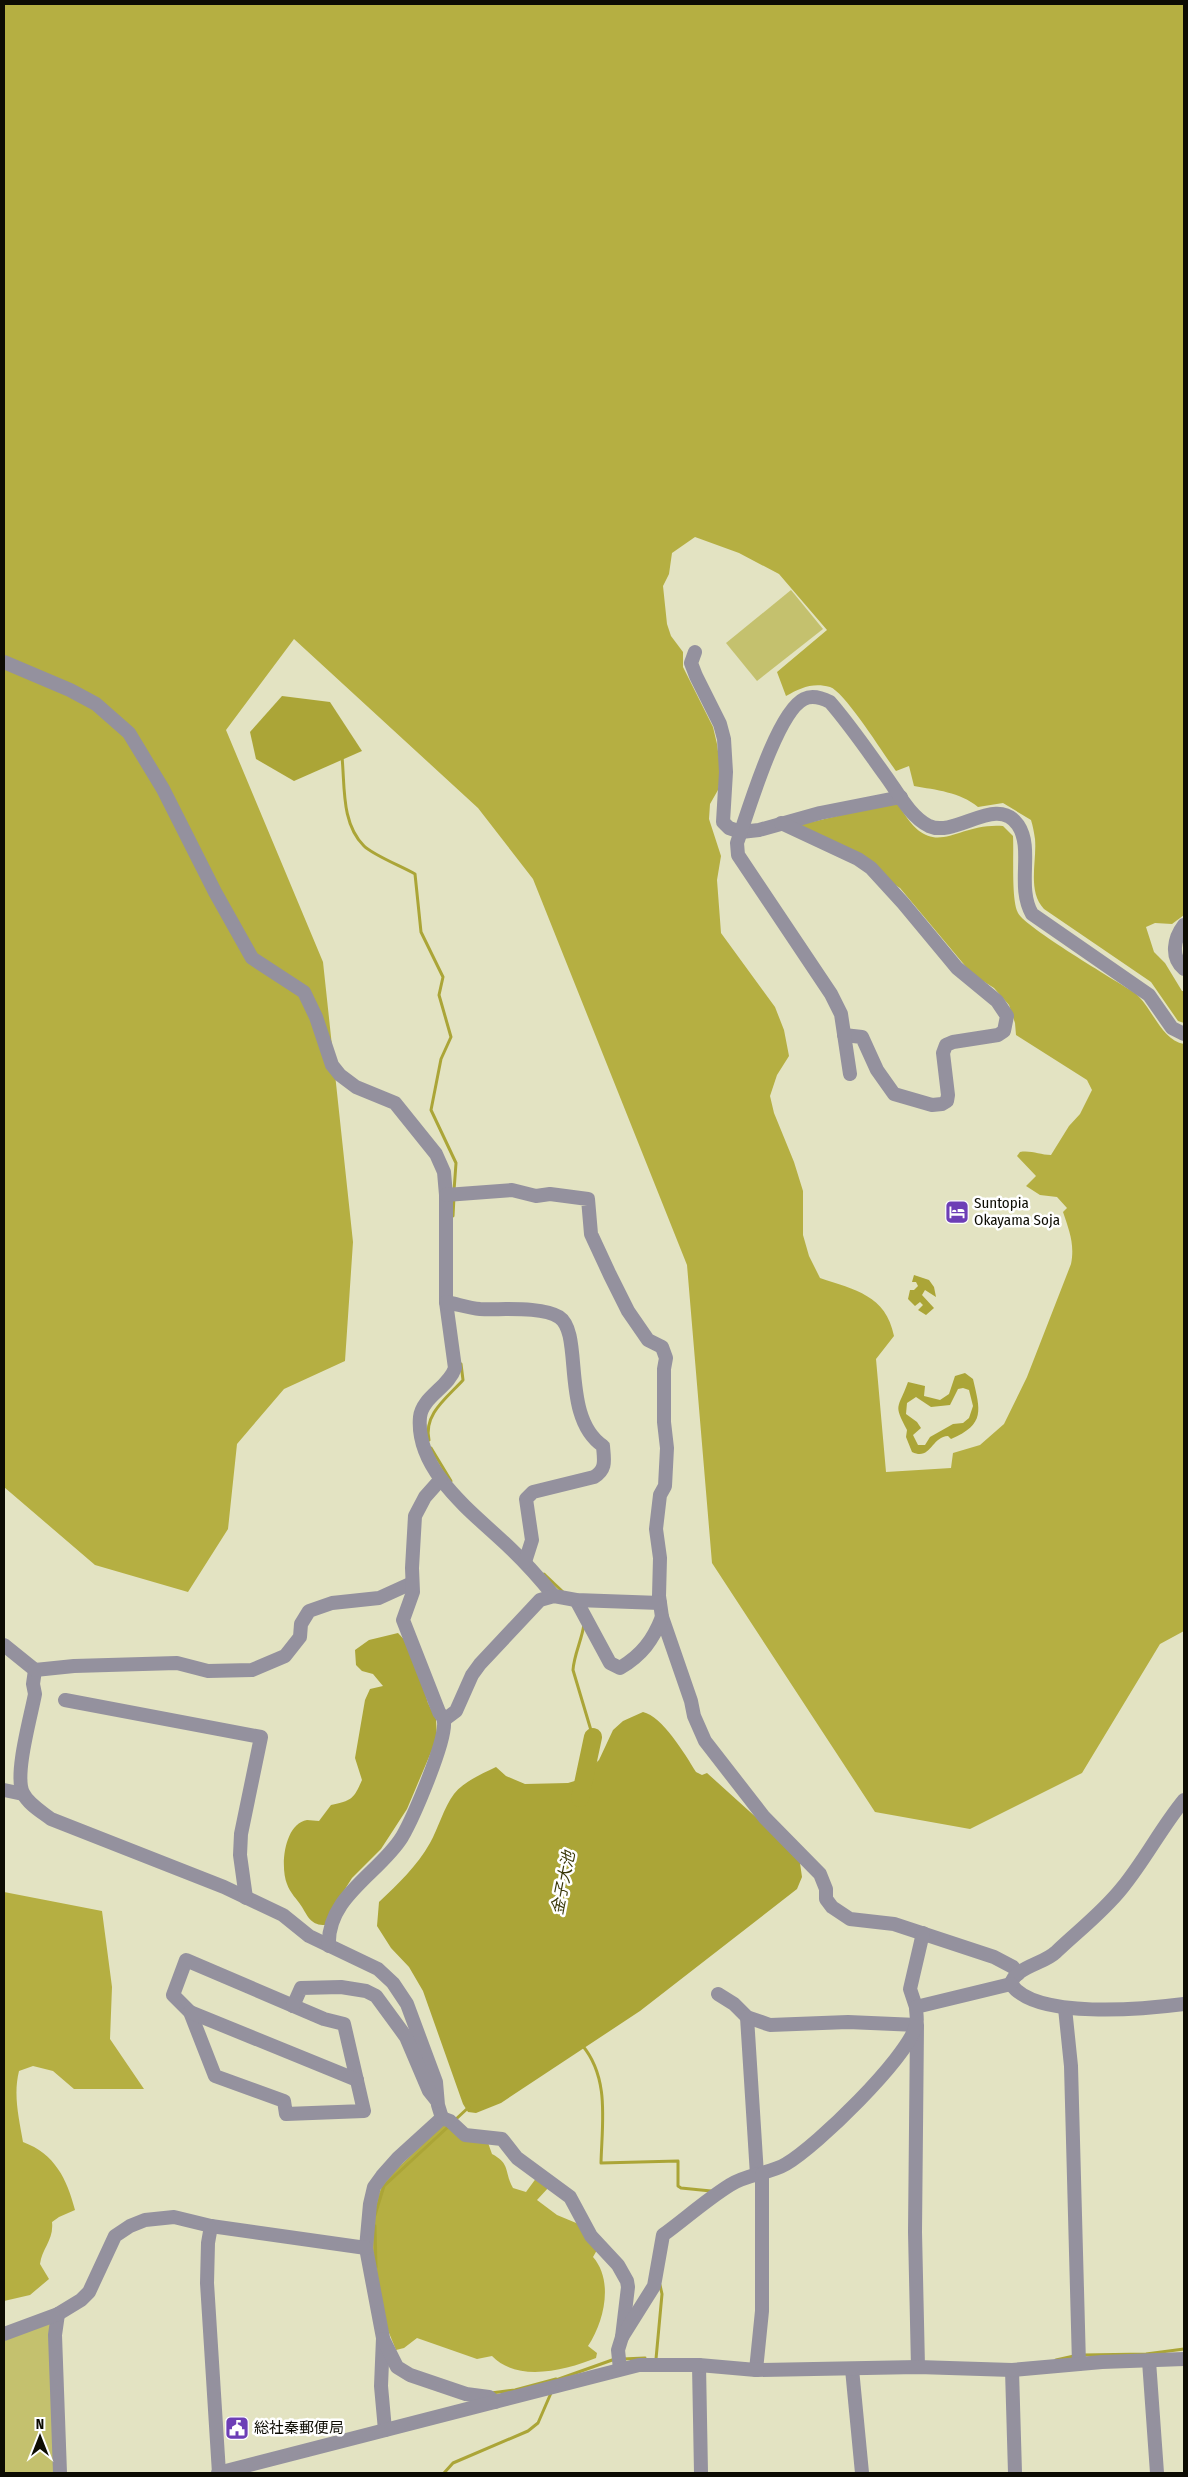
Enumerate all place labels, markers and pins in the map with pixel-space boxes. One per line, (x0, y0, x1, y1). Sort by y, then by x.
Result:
place label: Suntopia Okayama Soja (974, 1194, 1060, 1229)
hotel icon: Suntopia Okayama Soja (944, 1199, 970, 1225)
public building icon: 総社秦郵便局 (224, 2415, 250, 2441)
place label: 総社秦郵便局 (254, 2419, 344, 2437)

